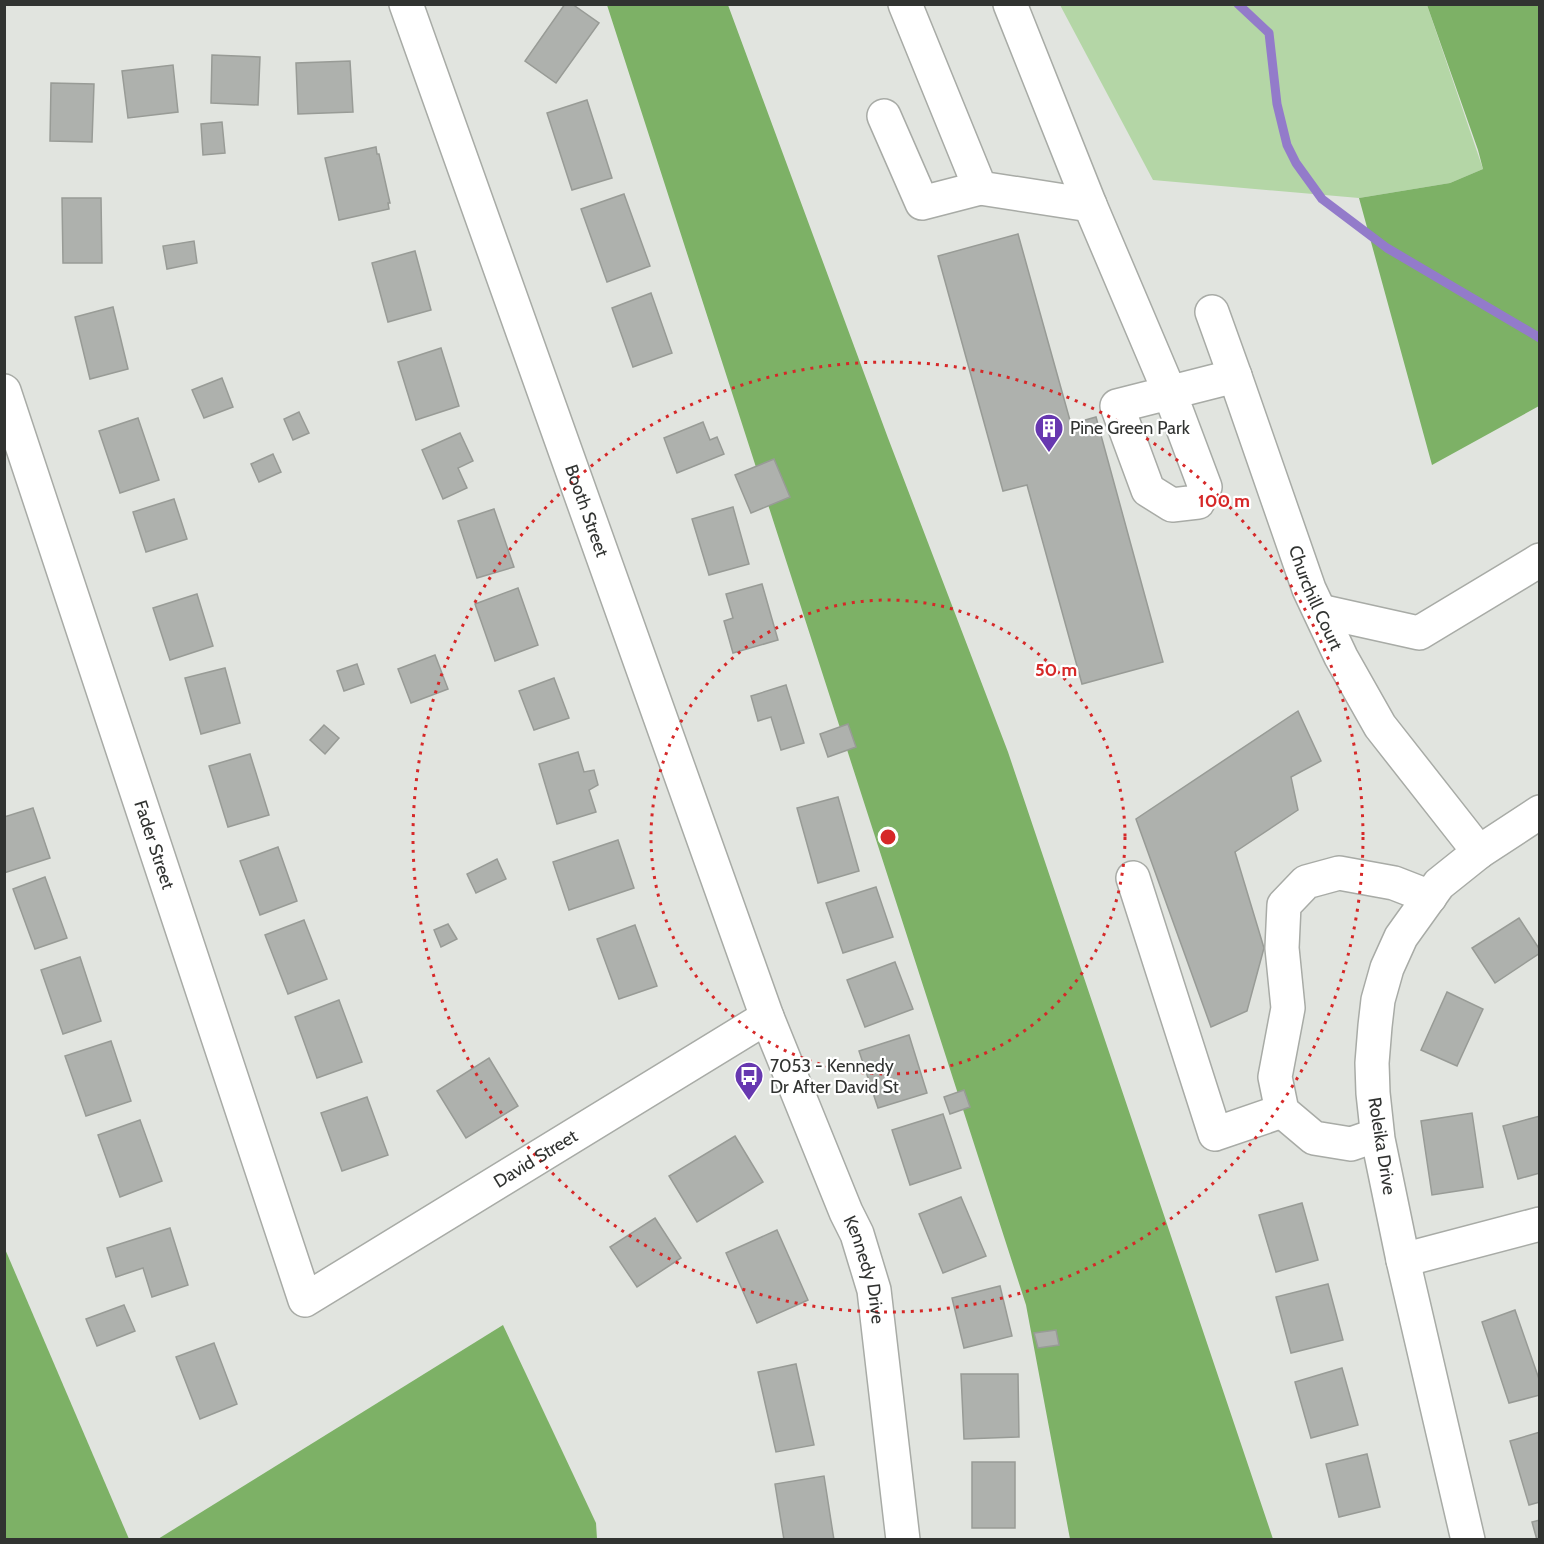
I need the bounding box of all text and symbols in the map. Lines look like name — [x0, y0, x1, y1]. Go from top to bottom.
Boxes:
building icon: Pine Green Park — [1033, 412, 1065, 454]
place label: Pine Green Park — [1070, 417, 1191, 439]
street label: Booth Street — [560, 462, 613, 560]
text: 100 m — [1198, 490, 1250, 512]
street label: Churchill Court — [1284, 542, 1347, 654]
text: 50 m — [1035, 659, 1077, 681]
street label: Fader Street — [129, 797, 179, 892]
centre of rings — [878, 827, 898, 847]
place label: 7053 - Kennedy Dr After David St — [770, 1055, 899, 1098]
bus stop icon: 7053 - Kennedy Dr After David St — [733, 1060, 765, 1102]
street label: Roleika Drive — [1363, 1096, 1401, 1196]
street label: David Street — [490, 1125, 582, 1193]
street label: Kennedy Drive — [839, 1212, 889, 1325]

